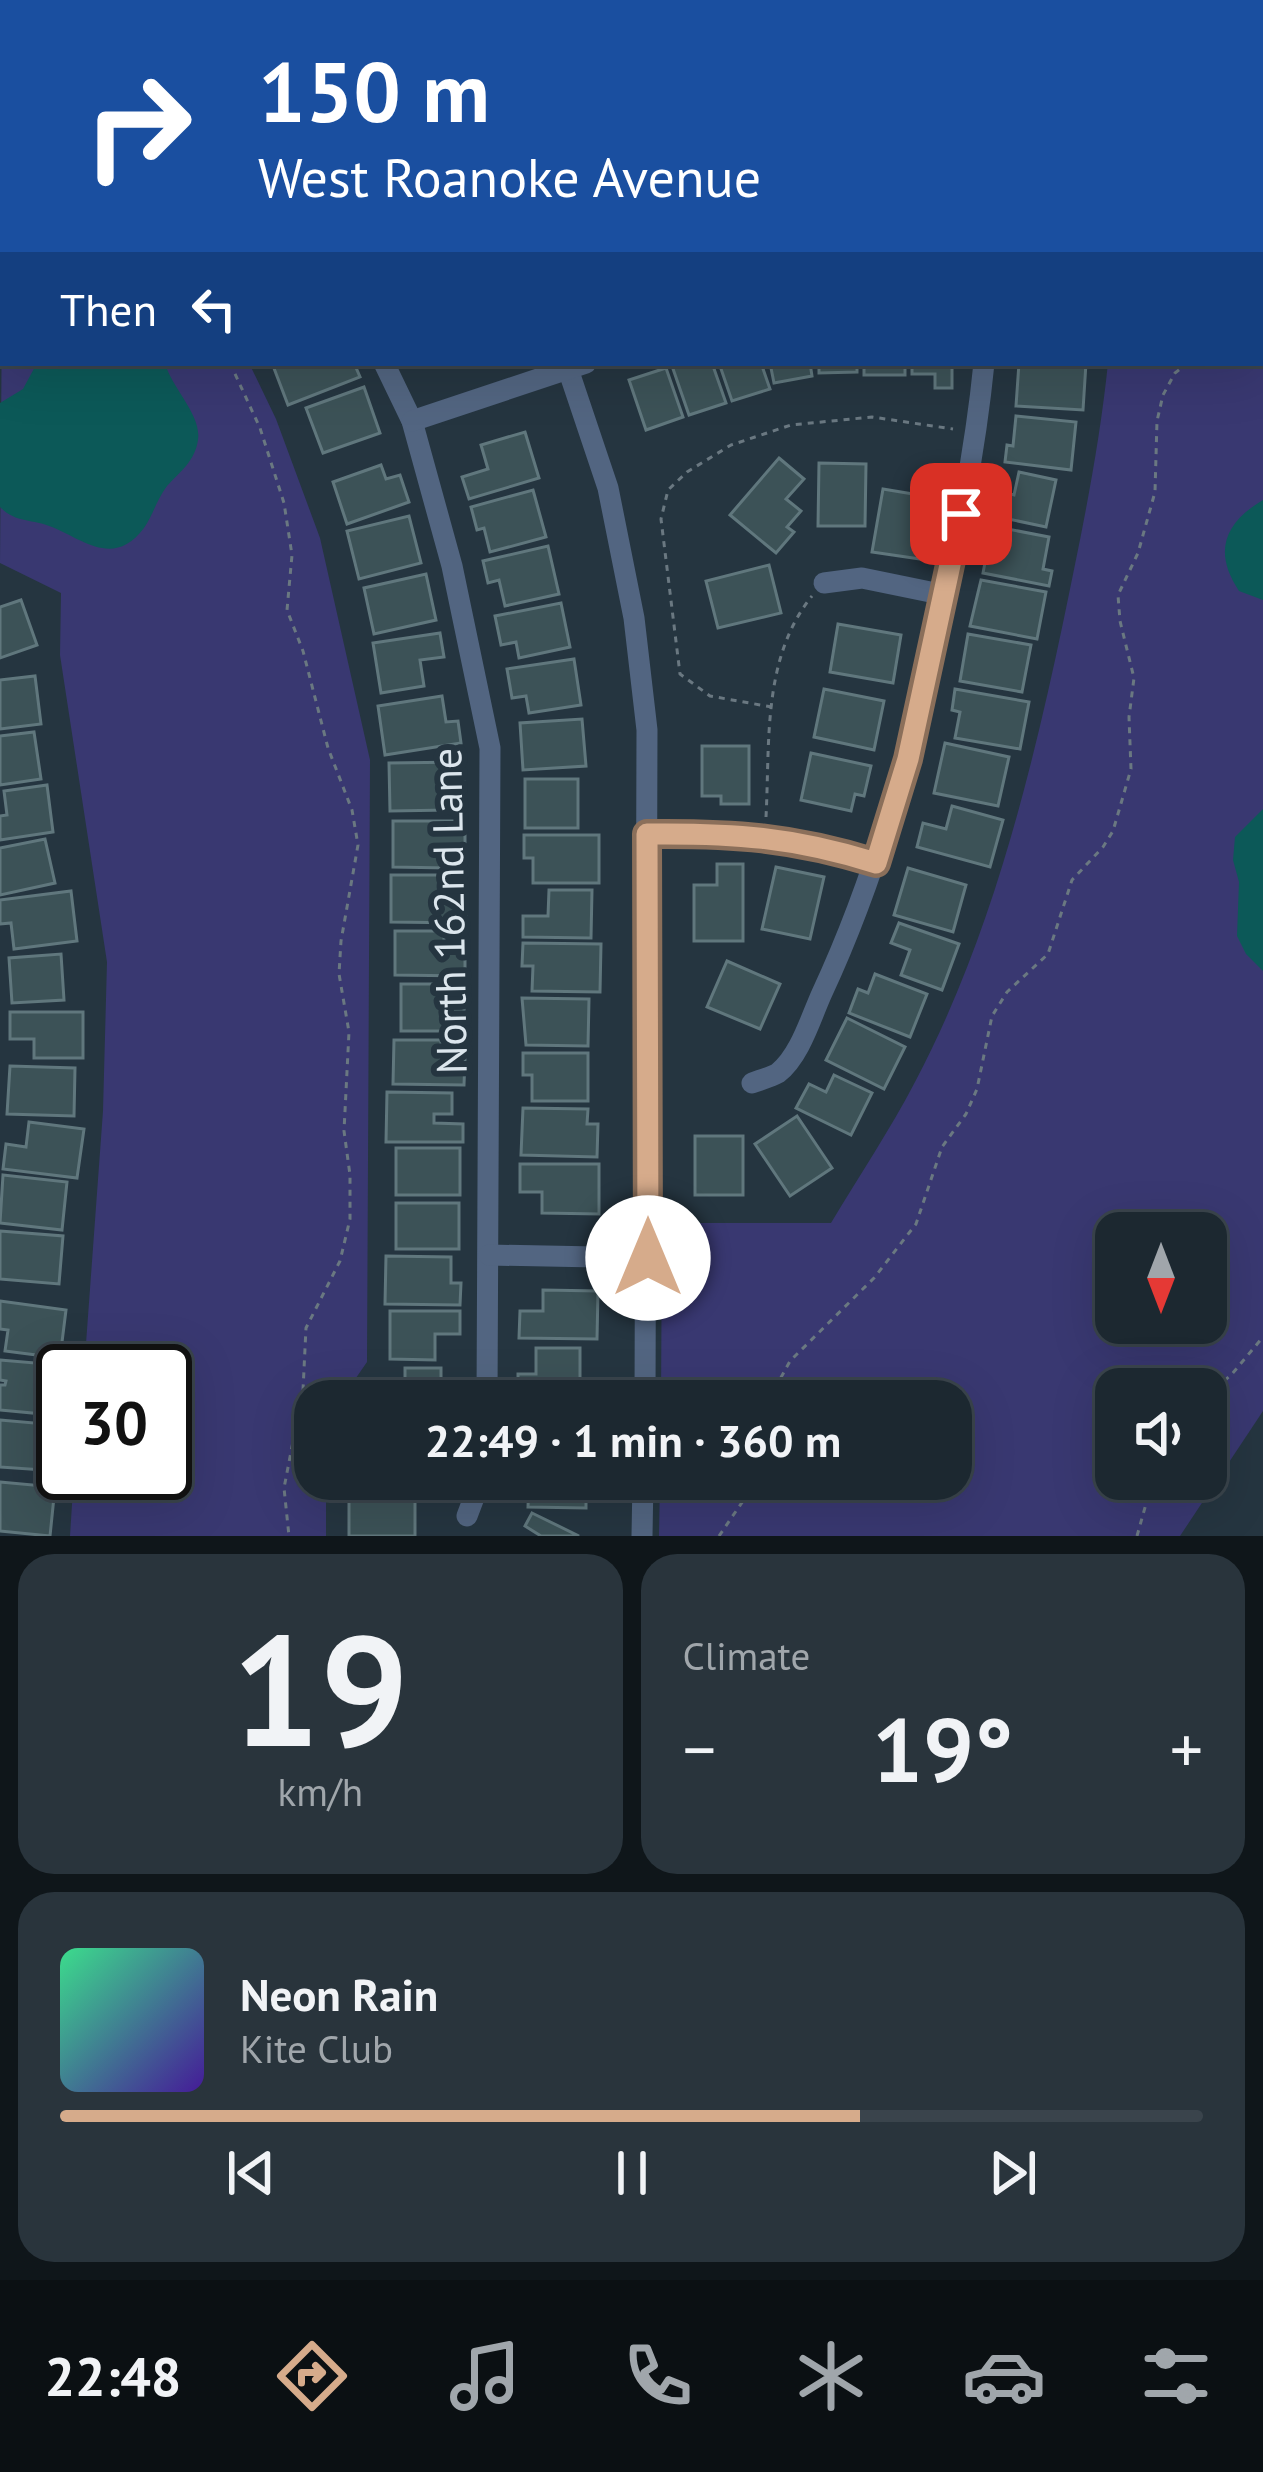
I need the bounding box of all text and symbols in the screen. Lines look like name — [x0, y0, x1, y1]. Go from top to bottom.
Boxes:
text: 150 m — [258, 36, 490, 145]
icon: right — [60, 48, 216, 204]
text: West Roanoke Avenue — [258, 142, 761, 212]
icon: left — [181, 276, 247, 342]
text: Then — [60, 280, 157, 338]
pin — [910, 463, 1012, 565]
icon: arrive — [928, 481, 994, 547]
street label: North 162nd Lane — [418, 747, 479, 1075]
position arrow — [585, 1195, 711, 1321]
north arrow — [1095, 1212, 1227, 1344]
map controls — [1095, 1212, 1227, 1500]
speed limit sign: 30 — [36, 1344, 192, 1500]
button: sound — [1095, 1368, 1227, 1500]
text: 22:49 · 1 min · 360 m — [425, 1411, 841, 1469]
text: 19 — [232, 1587, 409, 1789]
text: Climate — [683, 1630, 810, 1681]
text: 19° — [872, 1690, 1013, 1807]
text: − — [683, 1706, 716, 1791]
text: + — [1170, 1706, 1203, 1791]
text: km/h — [278, 1766, 363, 1817]
text: Neon Rain — [240, 1965, 438, 2023]
text: Kite Club — [240, 2023, 393, 2074]
icon: previous — [218, 2140, 284, 2206]
icon: pause — [599, 2140, 665, 2206]
icon: next — [980, 2140, 1046, 2206]
icon: directions — [270, 2334, 354, 2418]
icon: music — [443, 2334, 527, 2418]
icon: phone — [616, 2334, 700, 2418]
icon: climate — [789, 2334, 873, 2418]
icon: car — [962, 2334, 1046, 2418]
icon: filters — [1134, 2334, 1218, 2418]
text: 22:48 — [44, 2341, 181, 2411]

